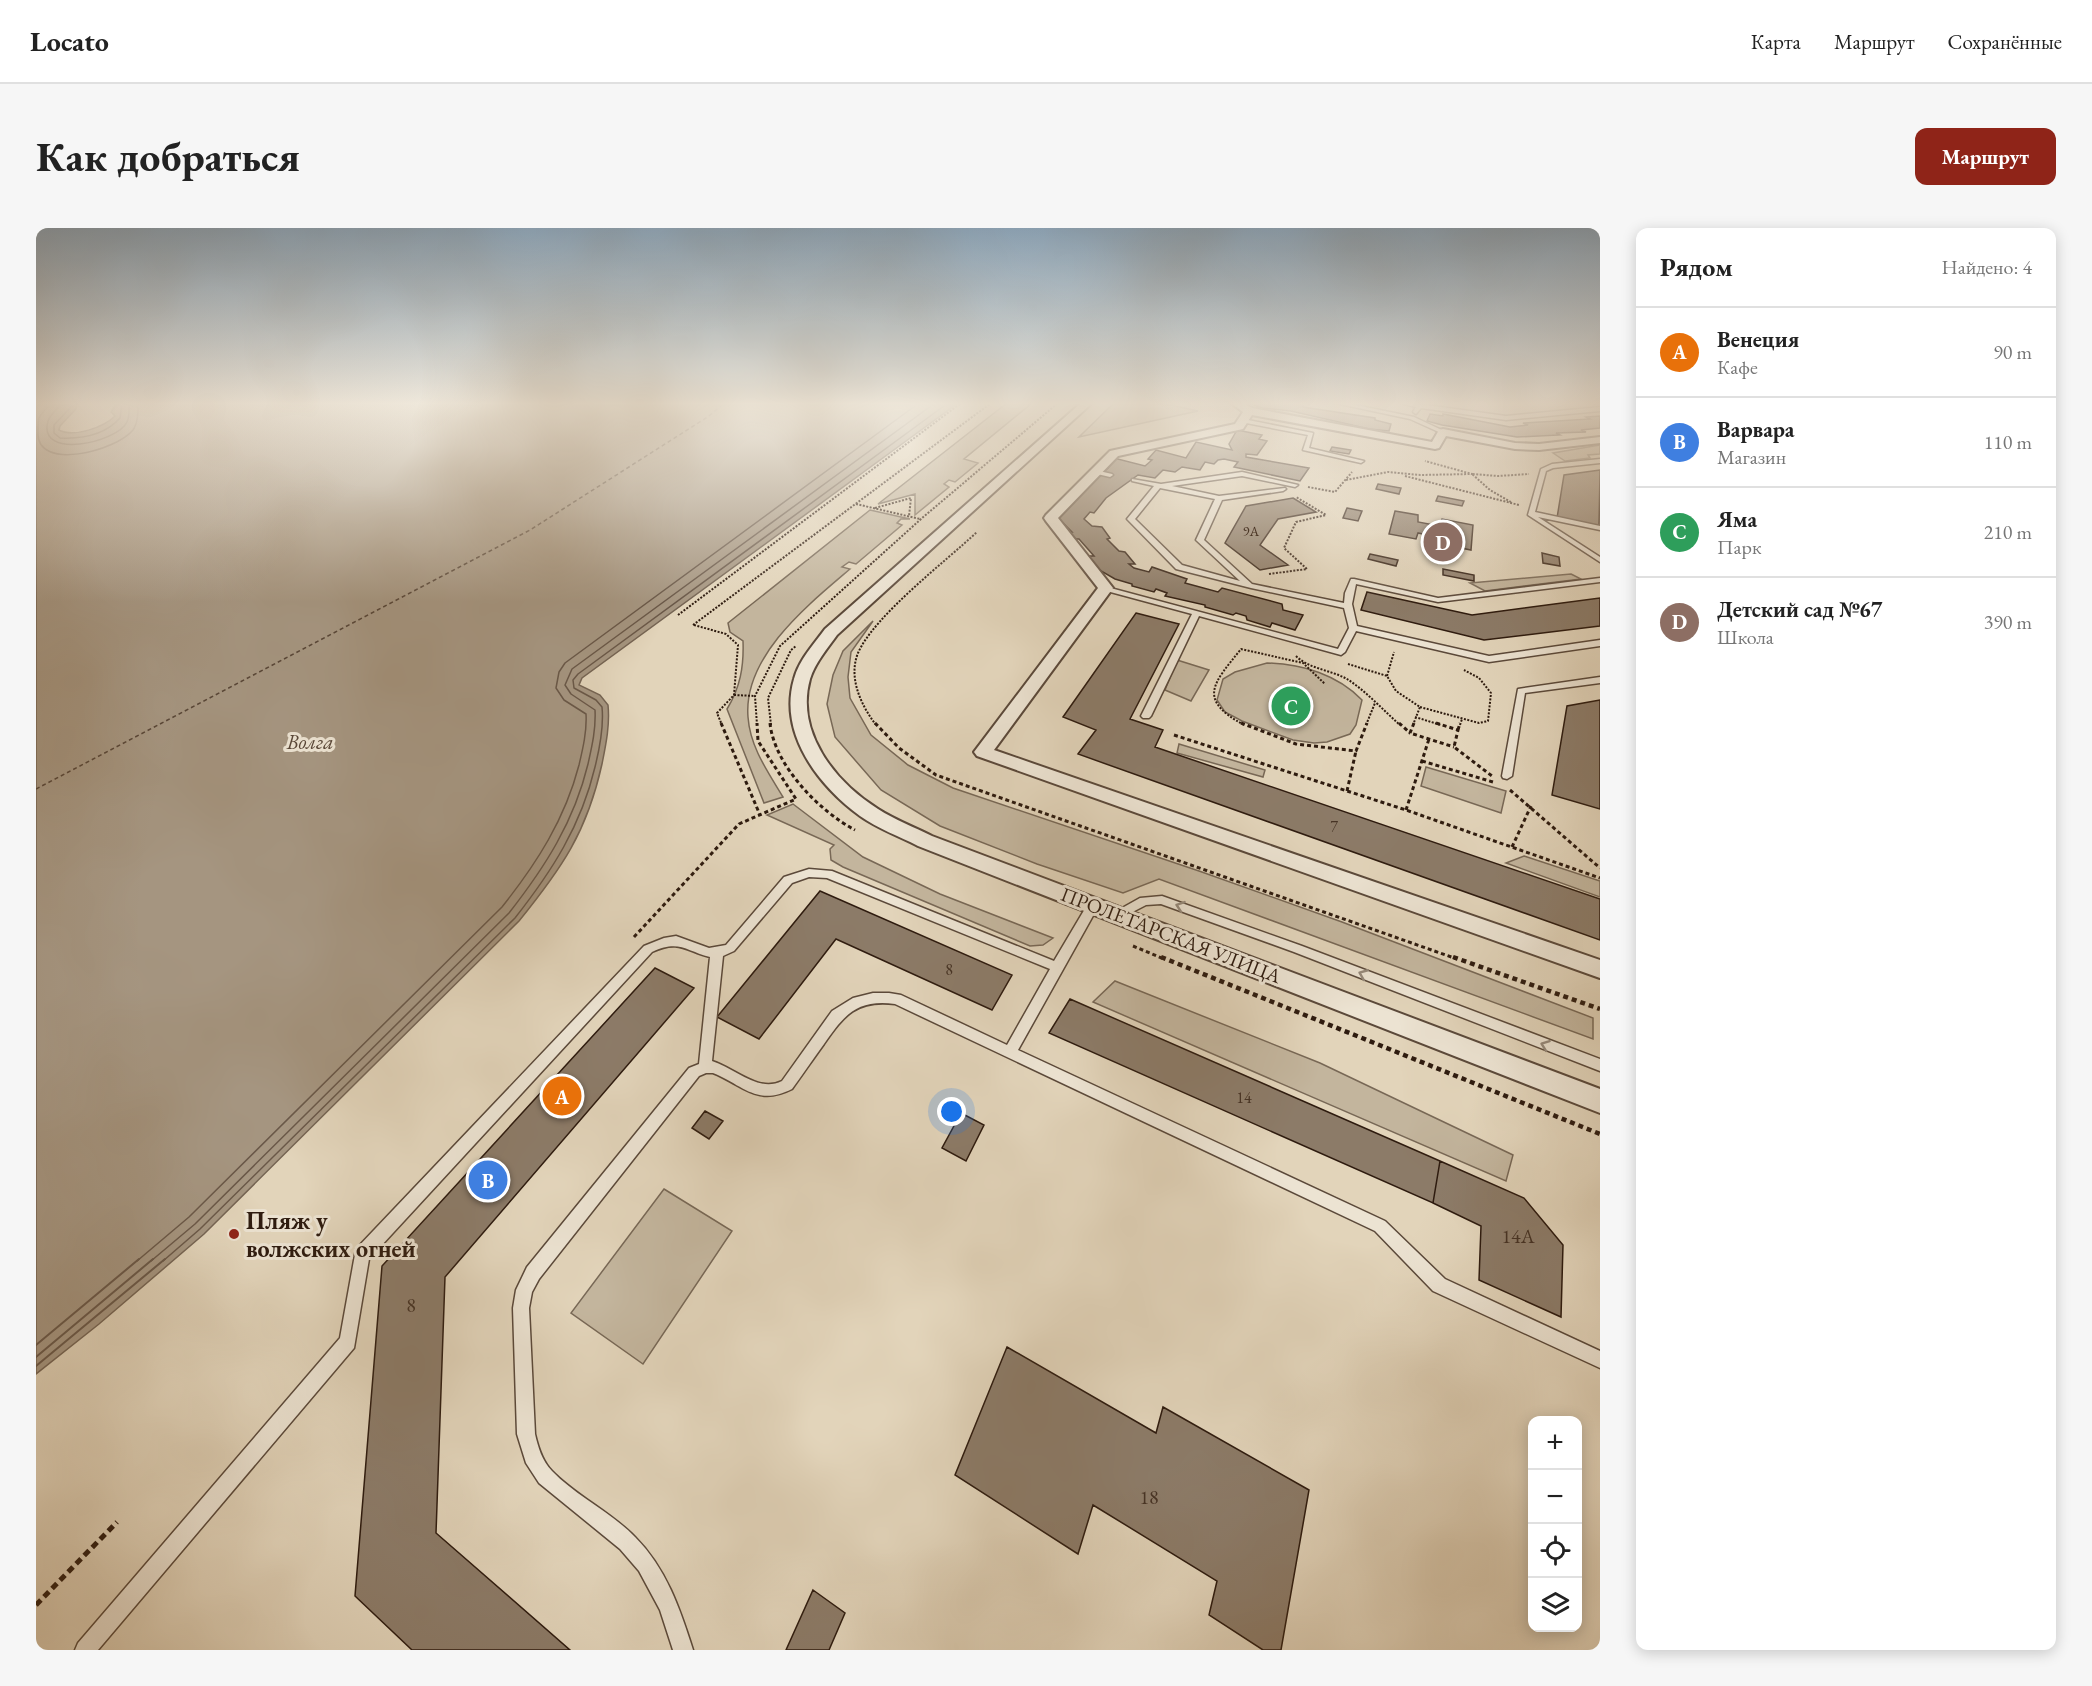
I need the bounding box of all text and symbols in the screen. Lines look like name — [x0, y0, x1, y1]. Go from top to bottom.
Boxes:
text: Locato — [30, 23, 109, 59]
text: Карта — [1751, 28, 1801, 55]
text: Маршрут — [1834, 28, 1915, 55]
text: Сохранённые — [1948, 28, 2062, 55]
button: Маршрут — [1915, 128, 2056, 185]
text: Как добраться — [36, 129, 300, 184]
text: Рядом — [1660, 250, 1733, 284]
text: Найдено: 4 — [1941, 254, 2032, 280]
text: Венеция — [1717, 325, 1799, 354]
text: A — [1672, 339, 1687, 365]
text: 90 m — [1993, 339, 2032, 365]
text: Кафе — [1717, 354, 1758, 380]
text: Варвара — [1717, 415, 1794, 444]
text: B — [1673, 429, 1686, 455]
text: 110 m — [1984, 429, 2032, 455]
text: Магазин — [1717, 444, 1786, 470]
text: Яма — [1717, 505, 1757, 534]
text: C — [1672, 519, 1687, 545]
text: 210 m — [1984, 519, 2032, 545]
pin: D — [1424, 520, 1462, 564]
house number: 9А — [1243, 522, 1260, 540]
text: Парк — [1717, 534, 1761, 560]
text: Детский сад №67 — [1717, 595, 1882, 624]
text: D — [1672, 609, 1687, 635]
text: 390 m — [1984, 609, 2032, 635]
text: Школа — [1717, 624, 1774, 650]
pin: C — [1272, 684, 1310, 728]
water label: Волга — [286, 728, 333, 755]
house number: 7 — [1330, 816, 1338, 837]
street label: ПРОЛЕТАРСКАЯ УЛИЦА — [1057, 881, 1285, 989]
one-way arrow — [1176, 901, 1186, 914]
house number: 8 — [945, 959, 953, 980]
one-way arrow — [1358, 969, 1369, 981]
one-way arrow — [1540, 1039, 1551, 1052]
pin: A — [542, 1074, 582, 1118]
house number: 14 — [1236, 1087, 1252, 1108]
your location — [937, 1097, 966, 1126]
pin: B — [468, 1158, 508, 1202]
place label: Пляж у волжских огней — [246, 1205, 416, 1264]
house number: 14А — [1501, 1223, 1535, 1249]
marker: Пляж у волжских огней — [227, 1227, 241, 1241]
house number: 8 — [406, 1292, 416, 1318]
map controls — [1528, 1416, 1582, 1632]
button: + — [1528, 1416, 1582, 1470]
button: − — [1528, 1470, 1582, 1524]
house number: 18 — [1139, 1484, 1159, 1510]
button: locate — [1528, 1524, 1582, 1578]
button: layers — [1528, 1578, 1582, 1632]

